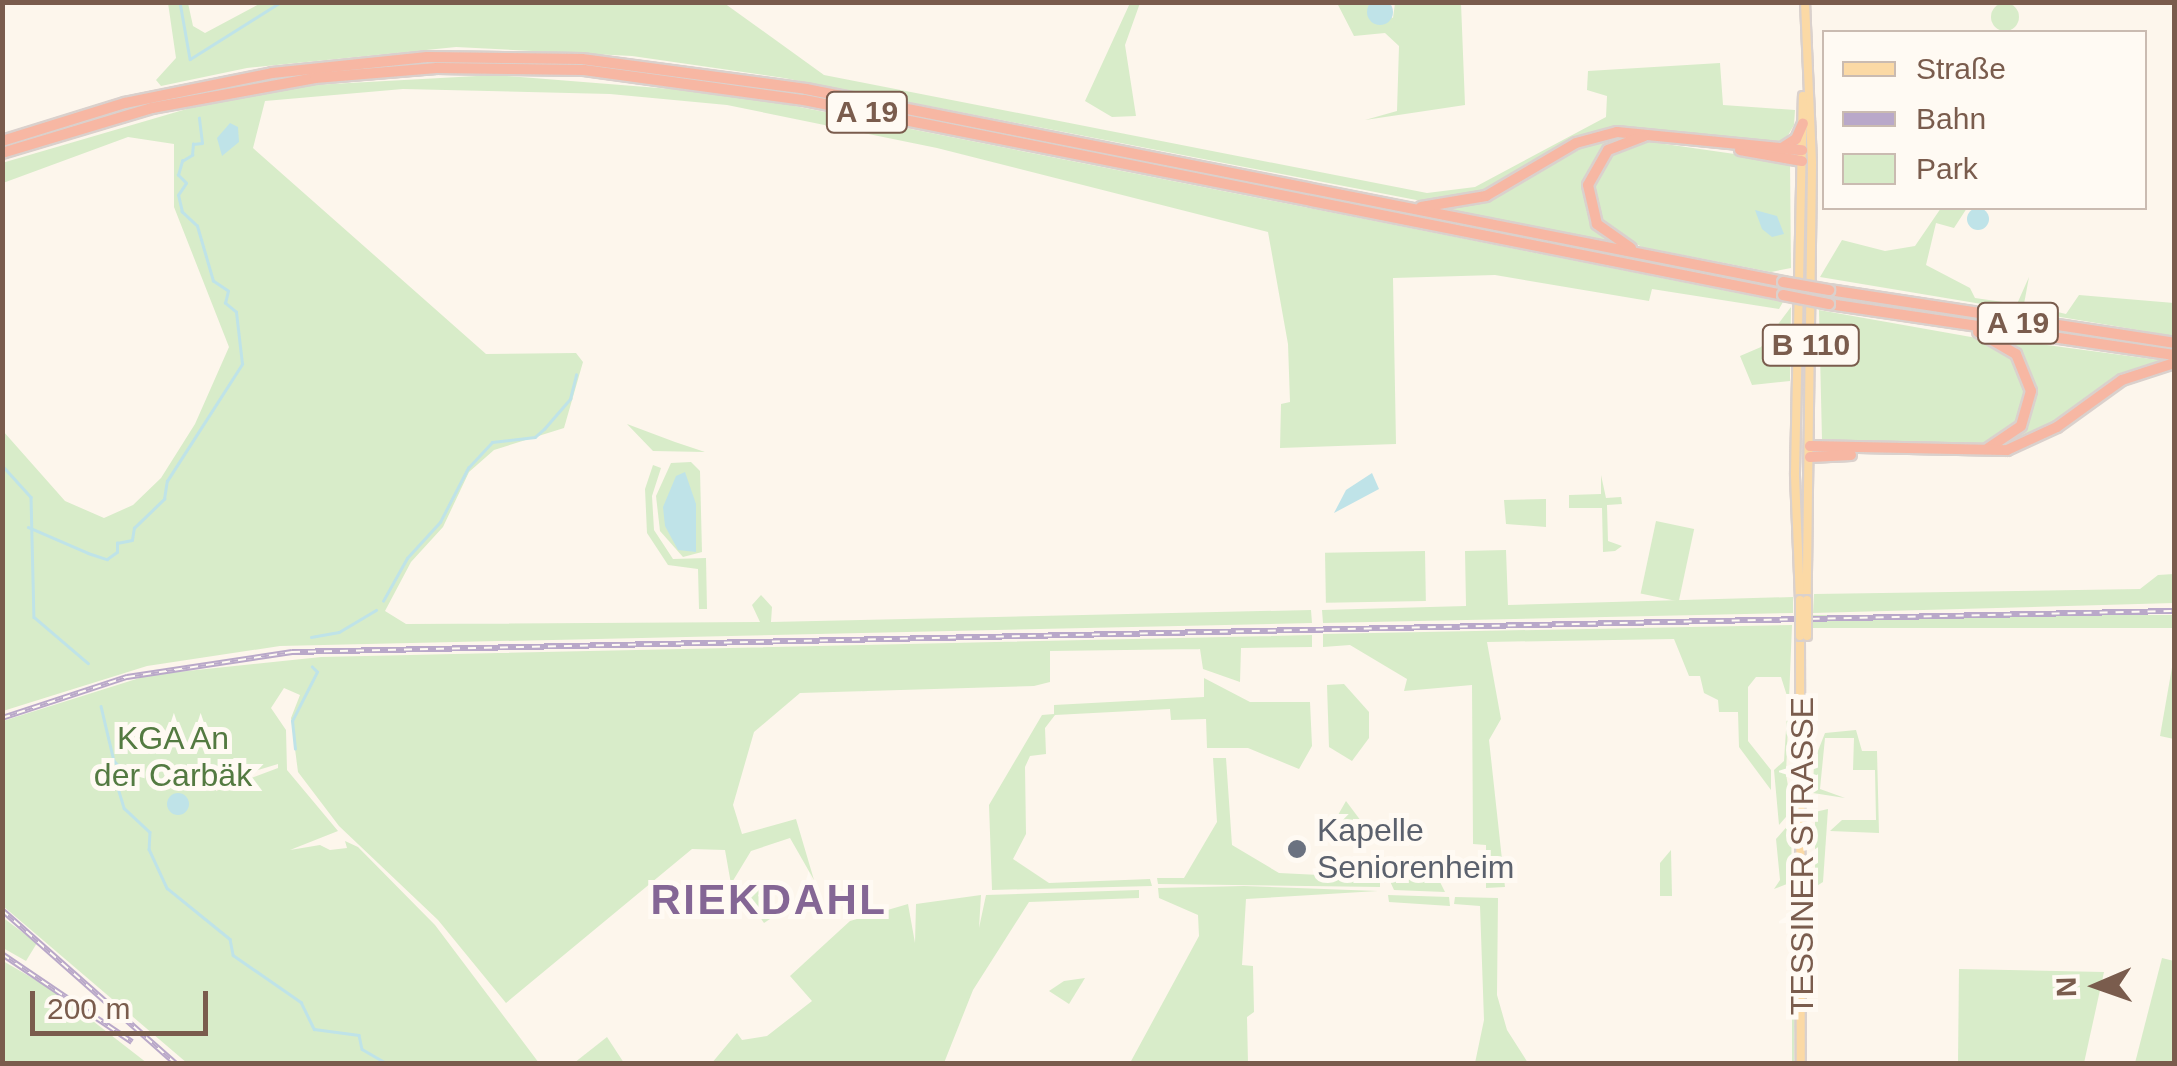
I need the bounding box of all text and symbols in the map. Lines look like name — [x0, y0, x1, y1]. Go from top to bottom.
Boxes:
legend — [1822, 30, 2147, 210]
text: Straße — [1916, 52, 2006, 85]
road number: A 19 — [824, 87, 910, 137]
text: Bahn — [1916, 102, 1986, 135]
text: Park — [1916, 152, 1978, 185]
road number: A 19 — [1976, 298, 2060, 348]
road number: B 110 — [1761, 320, 1861, 370]
street label: TESSINER STRASSE — [1783, 697, 1821, 1015]
park label: KGA An der Carbäk — [94, 720, 252, 795]
place label: Kapelle Seniorenheim — [1317, 812, 1514, 887]
marker: Kapelle Seniorenheim — [1286, 838, 1308, 860]
district label: RIEKDAHL — [651, 875, 887, 925]
north arrow — [2047, 936, 2147, 1036]
scale bar — [35, 971, 212, 1033]
text: N — [2051, 976, 2082, 998]
text: 200 m — [47, 992, 130, 1025]

